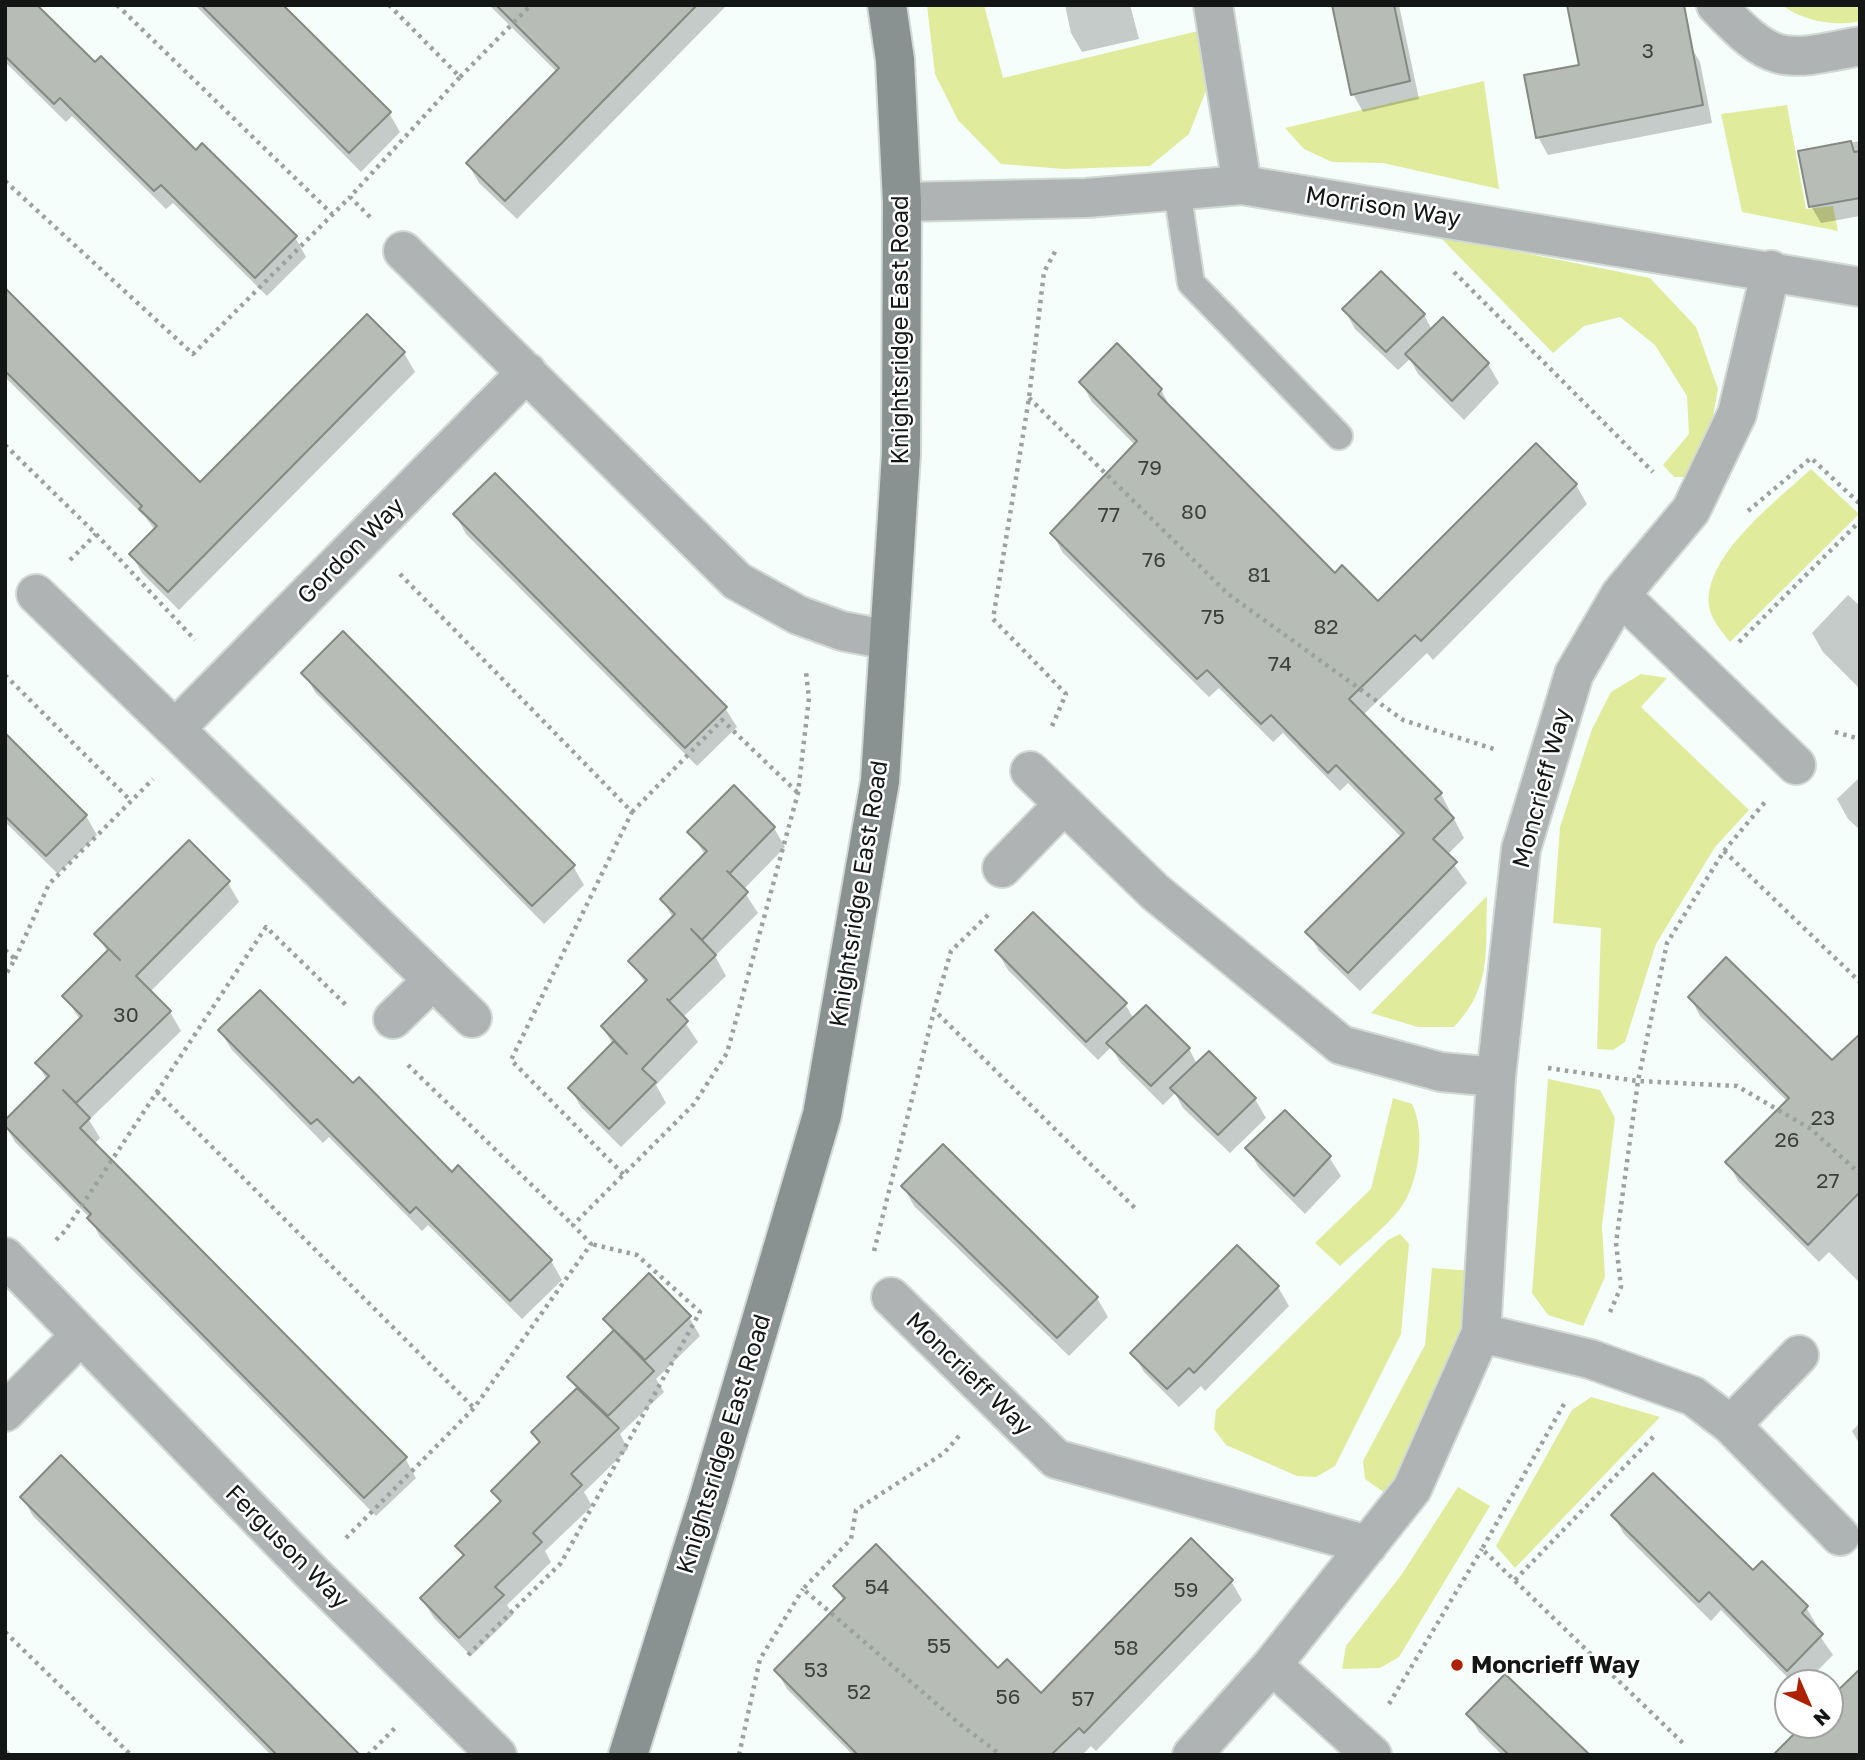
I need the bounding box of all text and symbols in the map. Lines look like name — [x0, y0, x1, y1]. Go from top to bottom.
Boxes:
house number: 3 — [1642, 38, 1654, 64]
street label: Morrison Way — [1303, 181, 1463, 233]
street label: Knightsridge East Road — [886, 195, 914, 465]
house number: 79 — [1138, 455, 1162, 481]
street label: Gordon Way — [292, 492, 410, 610]
house number: 80 — [1181, 499, 1207, 525]
house number: 77 — [1098, 502, 1120, 528]
house number: 76 — [1142, 547, 1166, 573]
house number: 81 — [1248, 562, 1270, 588]
house number: 75 — [1201, 604, 1225, 630]
house number: 82 — [1314, 614, 1338, 640]
house number: 74 — [1268, 651, 1292, 677]
street label: Moncrieff Way — [1507, 705, 1577, 871]
street label: Knightsridge East Road — [824, 759, 894, 1029]
house number: 30 — [113, 1002, 139, 1028]
house number: 23 — [1811, 1105, 1835, 1131]
house number: 26 — [1775, 1127, 1799, 1153]
house number: 27 — [1816, 1168, 1840, 1194]
street label: Moncrieff Way — [900, 1306, 1038, 1442]
street label: Knightsridge East Road — [671, 1311, 777, 1577]
street label: Ferguson Way — [219, 1479, 355, 1615]
house number: 54 — [865, 1574, 889, 1600]
house number: 59 — [1174, 1577, 1198, 1603]
house number: 55 — [927, 1633, 951, 1659]
house number: 58 — [1114, 1635, 1138, 1661]
place label: Moncrieff Way — [1471, 1651, 1640, 1679]
house number: 53 — [804, 1657, 828, 1683]
marker: Moncrieff Way — [1449, 1657, 1465, 1673]
north arrow — [1774, 1669, 1844, 1739]
house number: 52 — [847, 1679, 871, 1705]
house number: 56 — [996, 1684, 1020, 1710]
house number: 57 — [1071, 1686, 1095, 1712]
text: N — [1809, 1705, 1836, 1731]

